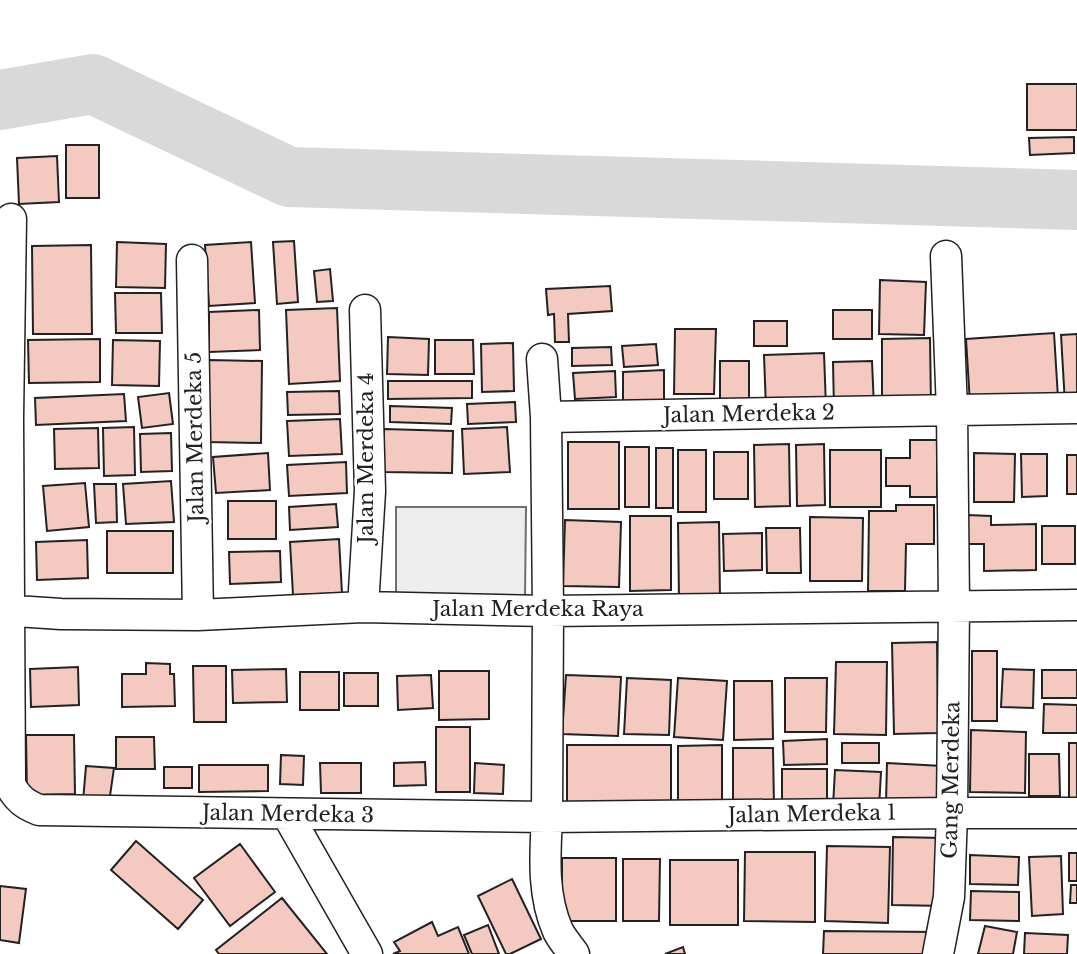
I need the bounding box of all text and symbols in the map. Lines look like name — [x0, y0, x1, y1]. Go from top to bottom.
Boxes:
street label: Jalan Merdeka 5 — [181, 351, 210, 526]
street label: Jalan Merdeka 4 — [353, 372, 379, 547]
street label: Jalan Merdeka 2 — [660, 400, 835, 429]
street label: Jalan Merdeka Raya — [429, 596, 644, 622]
street label: Gang Merdeka — [937, 701, 965, 859]
street label: Jalan Merdeka 3 — [199, 799, 374, 828]
street label: Jalan Merdeka 1 — [725, 800, 896, 829]

